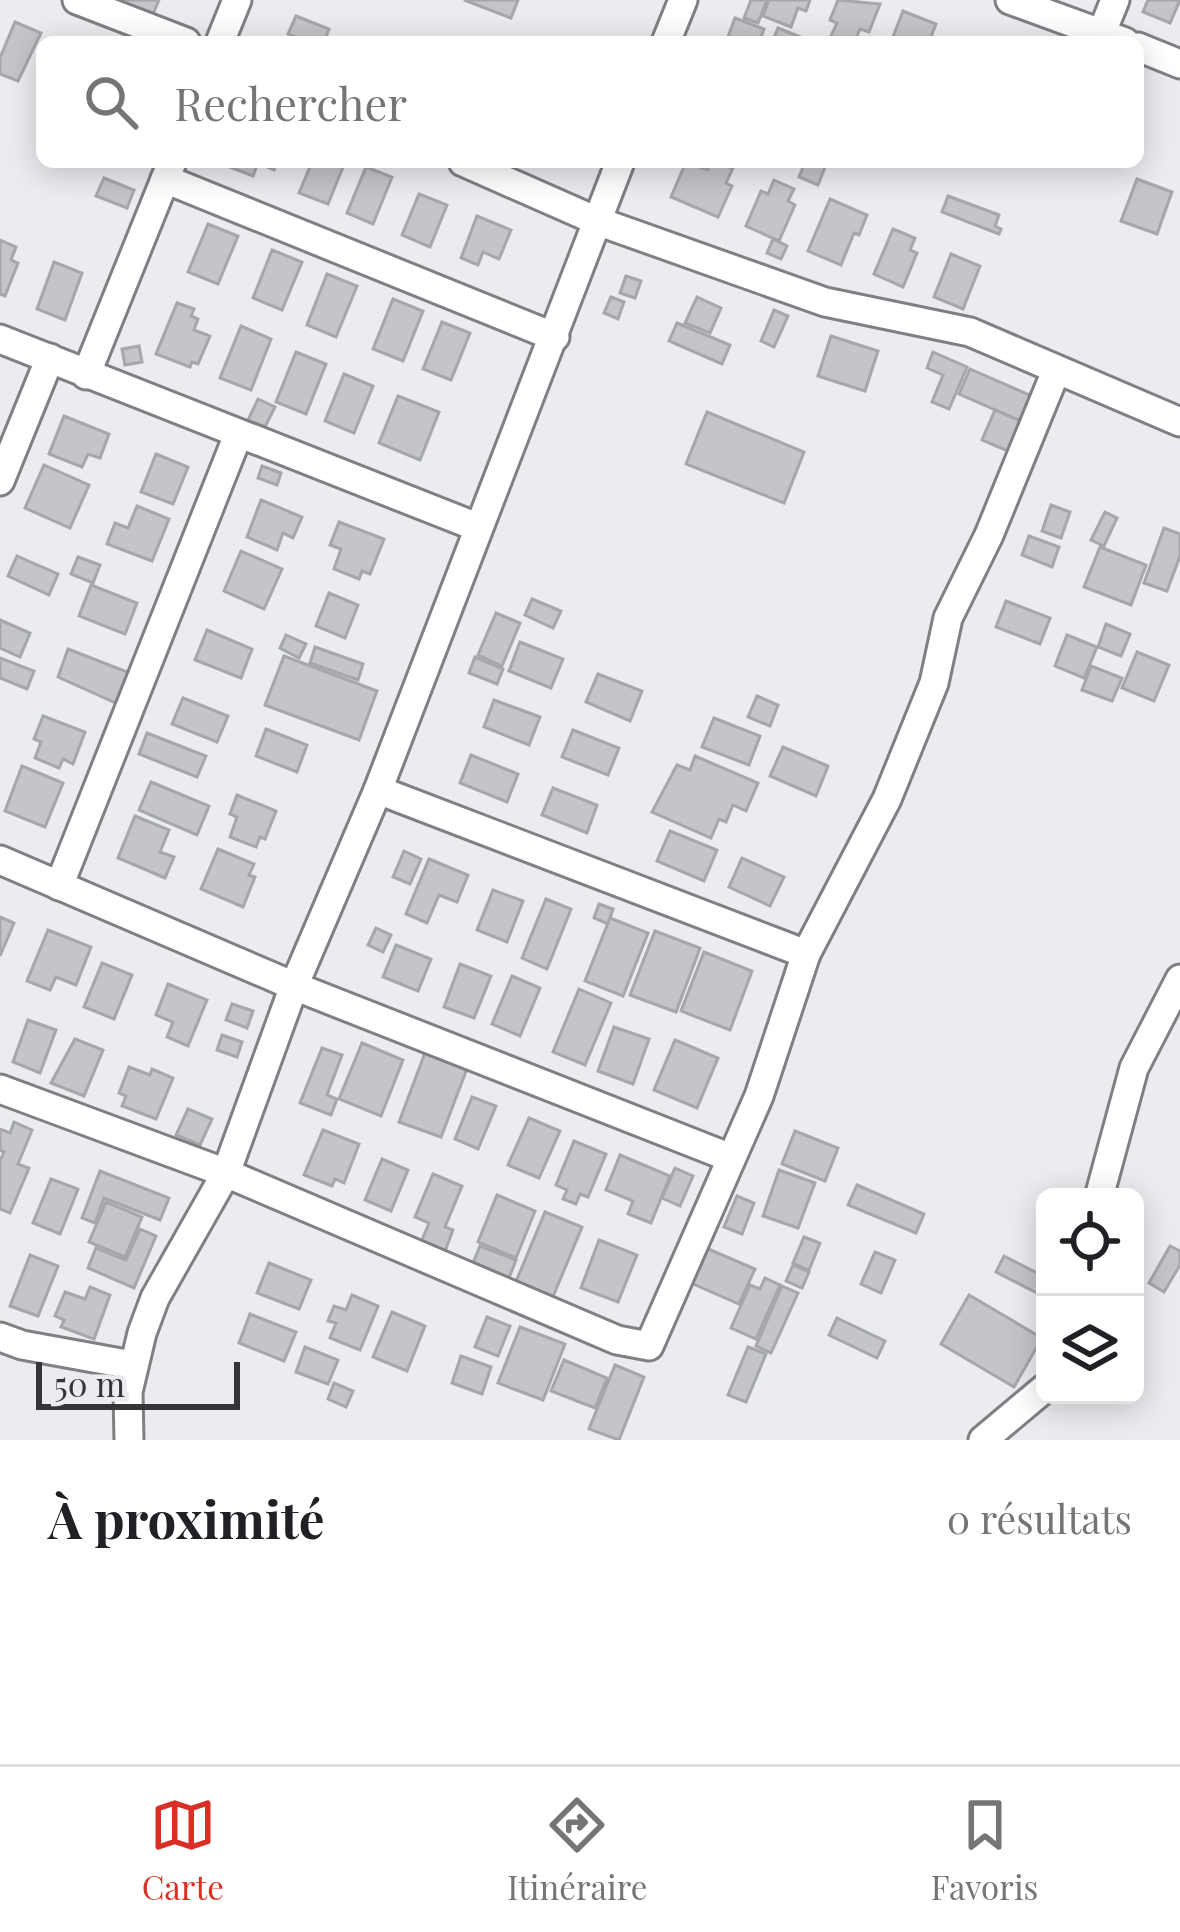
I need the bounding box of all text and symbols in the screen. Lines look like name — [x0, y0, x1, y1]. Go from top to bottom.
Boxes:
search box — [36, 36, 1144, 168]
icon: search — [78, 69, 144, 135]
text: Rechercher — [174, 72, 407, 132]
map controls — [1036, 1188, 1144, 1404]
button: locate — [1036, 1188, 1144, 1296]
button: layers — [1036, 1296, 1144, 1404]
scale bar — [36, 1356, 240, 1409]
text: 50 m — [54, 1361, 125, 1405]
text: À proximité — [48, 1484, 325, 1552]
text: 0 résultats — [947, 1492, 1132, 1544]
tab: Carte — [142, 1792, 224, 1908]
tab: Itinéraire — [507, 1792, 647, 1908]
tab: Favoris — [931, 1792, 1038, 1908]

